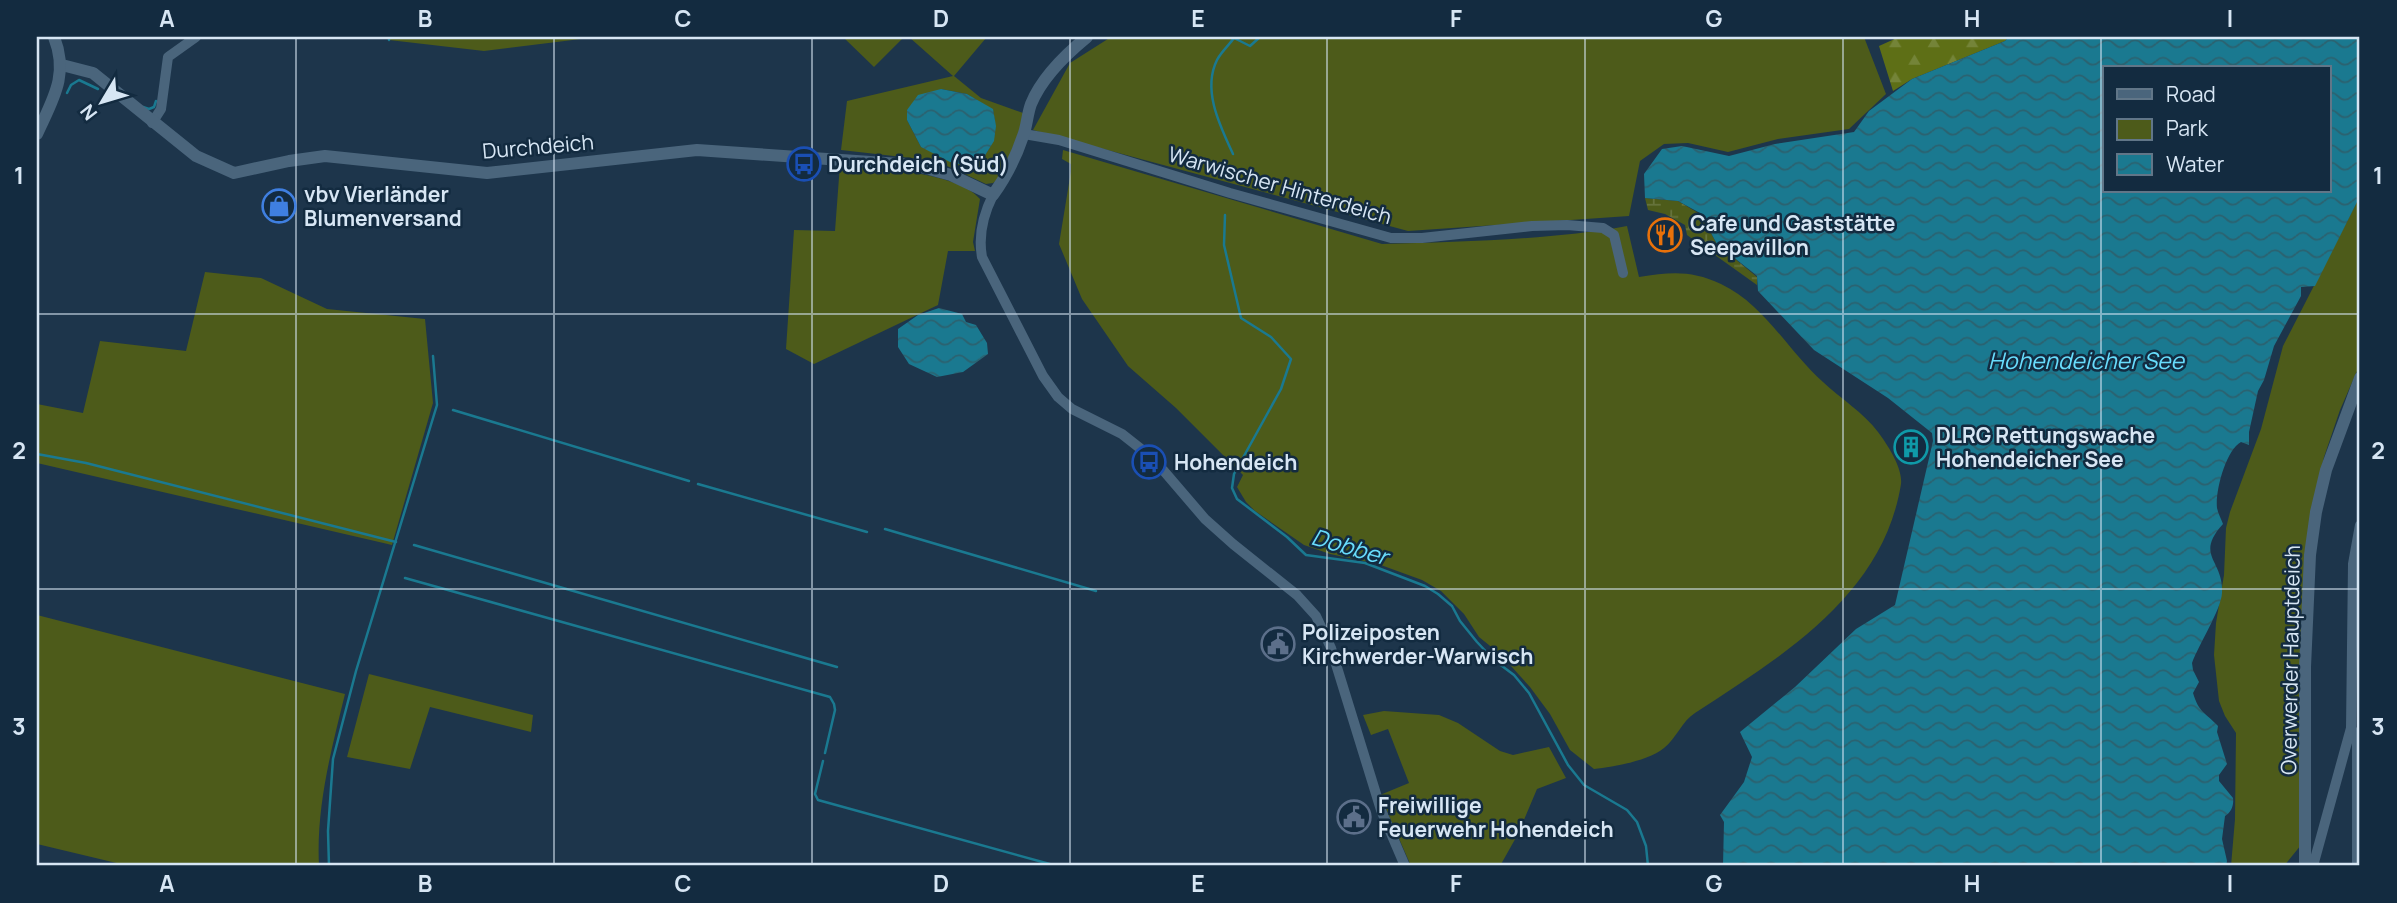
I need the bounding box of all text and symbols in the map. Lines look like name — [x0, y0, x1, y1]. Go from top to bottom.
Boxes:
text: A — [159, 2, 175, 34]
text: B — [418, 2, 432, 34]
text: C — [675, 2, 692, 34]
text: D — [933, 2, 949, 34]
text: E — [1191, 2, 1205, 34]
text: F — [1450, 2, 1462, 34]
text: G — [1706, 2, 1723, 34]
text: H — [1964, 2, 1980, 34]
text: I — [2227, 2, 2233, 34]
north arrow — [66, 66, 136, 136]
legend — [2103, 66, 2330, 192]
text: Road — [2166, 80, 2216, 108]
text: N — [74, 99, 103, 126]
text: Park — [2166, 114, 2208, 142]
street label: Durchdeich — [481, 127, 595, 165]
street label: Warwischer Hinterdeich — [1165, 140, 1395, 230]
bus stop icon: Durchdeich (Süd) — [785, 145, 823, 183]
place label: Durchdeich (Süd) — [828, 150, 1009, 178]
text: Water — [2166, 150, 2225, 178]
text: 1 — [14, 159, 24, 191]
text: 1 — [2373, 159, 2383, 191]
place label: vbv Vierländer Blumenversand — [304, 180, 462, 232]
shop icon: vbv Vierländer Blumenversand — [260, 187, 298, 225]
place label: Cafe und Gaststätte Seepavillon — [1690, 209, 1895, 261]
restaurant icon: Cafe und Gaststätte Seepavillon — [1646, 216, 1684, 254]
water label: Hohendeicher See — [1988, 344, 2186, 376]
place label: DLRG Rettungswache Hohendeicher See — [1936, 421, 2155, 473]
building icon: DLRG Rettungswache Hohendeicher See — [1892, 428, 1930, 466]
text: 2 — [12, 434, 26, 466]
text: 2 — [2371, 434, 2385, 466]
bus stop icon: Hohendeich — [1130, 443, 1168, 481]
place label: Hohendeich — [1174, 448, 1297, 476]
water label: Dobber — [1308, 520, 1395, 573]
street label: Overwerder Hauptdeich — [2274, 545, 2306, 775]
place label: Polizeiposten Kirchwerder-Warwisch — [1302, 618, 1533, 670]
public building icon: Polizeiposten Kirchwerder-Warwisch — [1259, 625, 1297, 663]
text: 3 — [12, 710, 26, 742]
text: 3 — [2371, 710, 2385, 742]
place label: Freiwillige Feuerwehr Hohendeich — [1378, 791, 1614, 843]
public building icon: Freiwillige Feuerwehr Hohendeich — [1335, 798, 1373, 836]
text: A — [159, 867, 175, 899]
text: B — [418, 867, 432, 899]
text: C — [675, 867, 692, 899]
text: D — [933, 867, 949, 899]
text: E — [1191, 867, 1205, 899]
text: F — [1450, 867, 1462, 899]
text: G — [1706, 867, 1723, 899]
text: H — [1964, 867, 1980, 899]
text: I — [2227, 867, 2233, 899]

